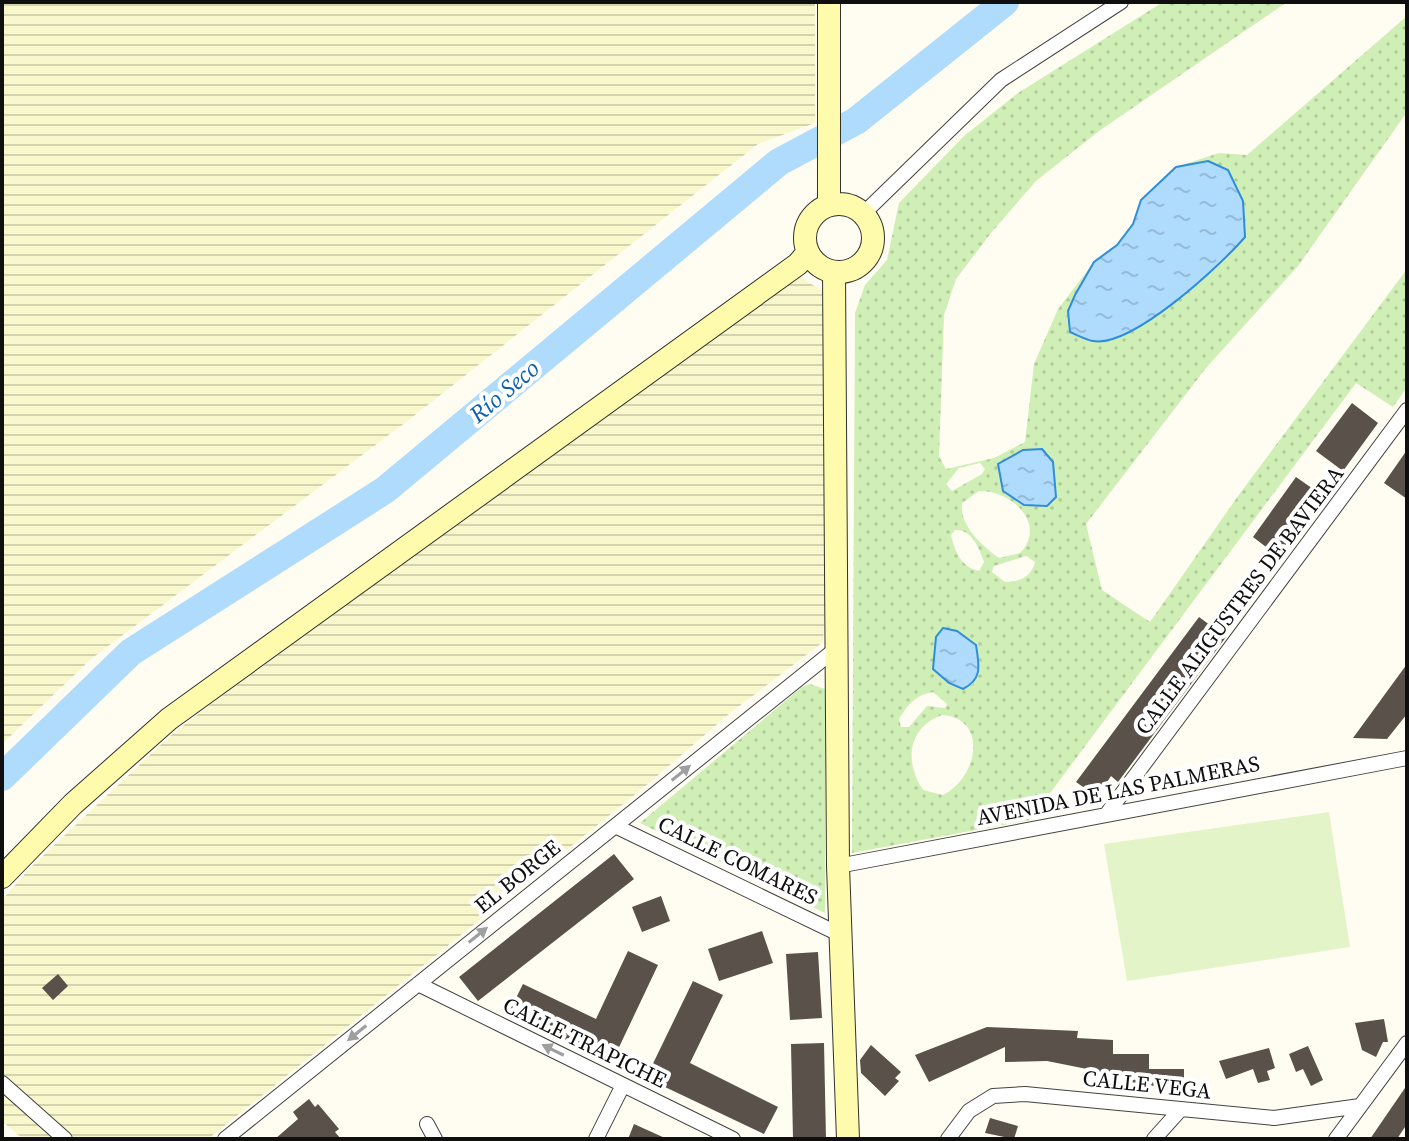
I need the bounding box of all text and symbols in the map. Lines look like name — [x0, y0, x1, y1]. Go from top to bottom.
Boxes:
water label: Río Seco — [461, 352, 546, 431]
street label: CALLE ALIGUSTRES DE BAVIERA — [1128, 459, 1350, 740]
street label: AVENIDA DE LAS PALMERAS — [974, 748, 1262, 832]
one-way arrow — [671, 765, 691, 781]
street label: CALLE COMARES — [653, 808, 823, 912]
street label: EL BORGE — [468, 832, 566, 920]
one-way arrow — [468, 927, 488, 944]
street label: CALLE TRAPICHE — [498, 989, 672, 1095]
one-way arrow — [347, 1024, 367, 1041]
one-way arrow — [541, 1044, 564, 1057]
street label: CALLE VEGA — [1081, 1062, 1213, 1106]

